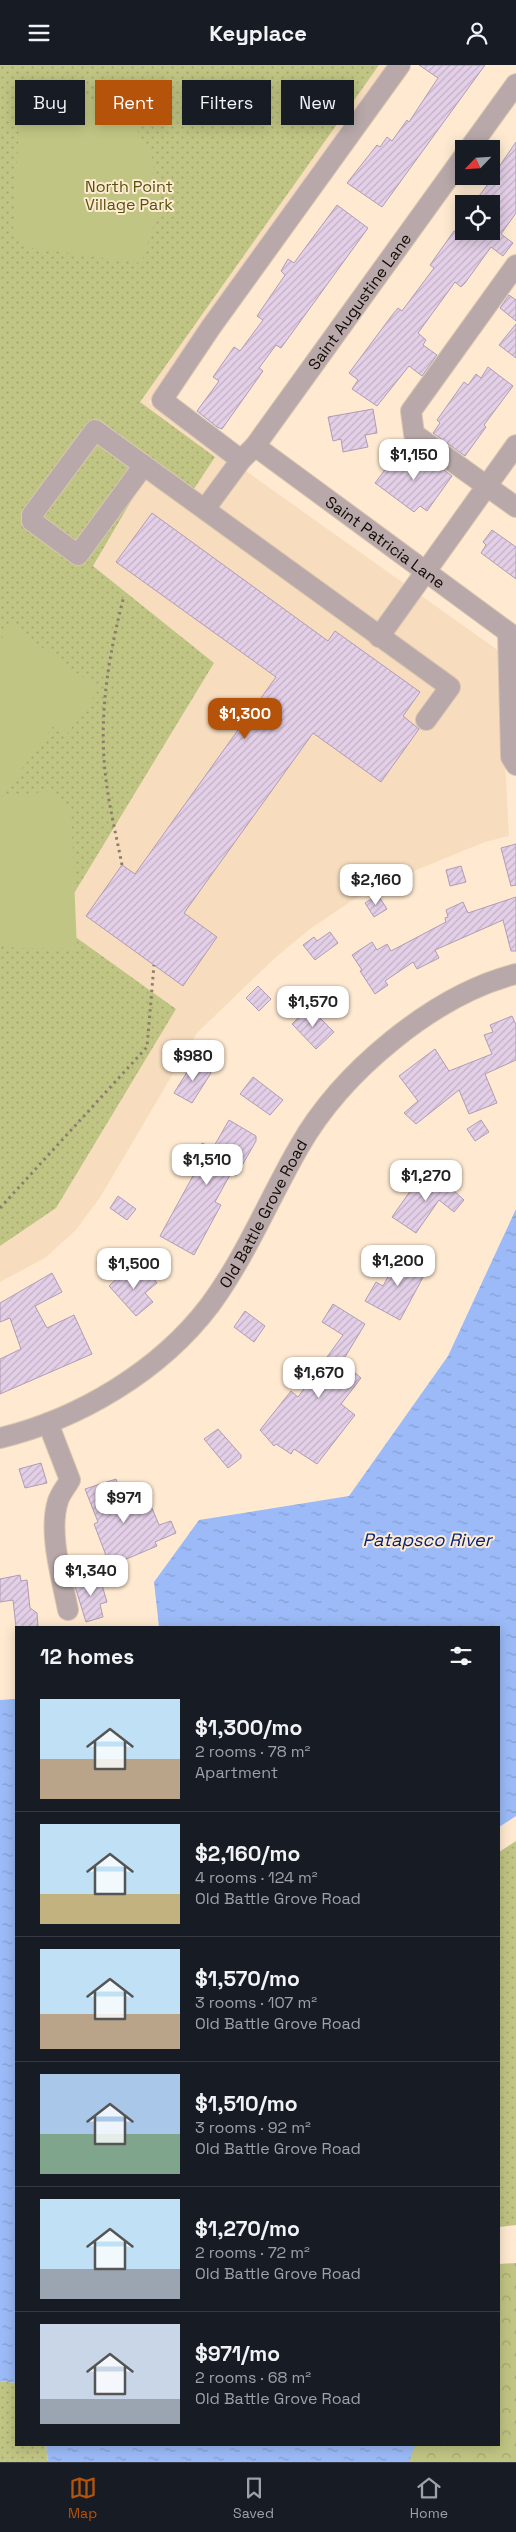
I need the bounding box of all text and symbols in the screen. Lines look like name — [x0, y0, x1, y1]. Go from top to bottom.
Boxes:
icon: menu — [25, 19, 53, 47]
text: Keyplace — [209, 19, 307, 47]
icon: person — [463, 19, 491, 47]
chip: Buy — [15, 80, 85, 125]
chip: Rent — [95, 80, 172, 125]
chip: Filters — [182, 80, 271, 125]
chip: New — [281, 80, 354, 125]
north arrow — [455, 140, 500, 185]
map controls — [455, 140, 500, 240]
park label: North Point Village Park — [85, 176, 173, 215]
button: locate — [455, 195, 500, 240]
street label: Saint Augustine Lane — [303, 229, 416, 374]
pin: $1,150 — [373, 439, 455, 481]
text: $1,150 — [390, 444, 438, 465]
street label: Saint Patricia Lane — [321, 491, 450, 593]
pin: $1,300 — [204, 697, 286, 740]
text: $1,300 — [219, 703, 271, 724]
pin: $2,160 — [335, 863, 417, 906]
text: $2,160 — [351, 869, 401, 890]
pin: $1,570 — [272, 985, 354, 1028]
text: $1,570 — [288, 991, 338, 1012]
pin: $980 — [163, 1039, 223, 1082]
text: $980 — [173, 1045, 213, 1066]
street label: Old Battle Grove Road — [214, 1135, 312, 1292]
pin: $1,510 — [166, 1143, 248, 1186]
text: $1,510 — [183, 1149, 231, 1170]
pin: $1,270 — [385, 1159, 467, 1202]
text: $1,270 — [401, 1165, 451, 1186]
pin: $1,200 — [357, 1245, 439, 1287]
pin: $1,500 — [93, 1247, 175, 1290]
text: $1,200 — [372, 1250, 424, 1271]
text: $1,500 — [108, 1253, 160, 1274]
pin: $1,670 — [278, 1357, 360, 1399]
text: $1,670 — [294, 1362, 344, 1383]
pin: $971 — [94, 1481, 154, 1524]
text: $971 — [106, 1487, 142, 1508]
water label: Patapsco River — [362, 1528, 494, 1551]
pin: $1,340 — [50, 1555, 132, 1597]
text: $1,340 — [65, 1560, 117, 1581]
icon: filters — [447, 1642, 475, 1670]
text: 12 homes — [40, 1643, 134, 1670]
text: $1,300/mo — [195, 1714, 302, 1741]
icon: home — [80, 1719, 140, 1779]
text: 2 rooms · 78 m² — [195, 1741, 310, 1762]
text: Apartment — [195, 1762, 278, 1783]
text: $2,160/mo — [195, 1840, 300, 1867]
icon: home — [80, 1844, 140, 1904]
text: 4 rooms · 124 m² — [195, 1867, 318, 1888]
text: Old Battle Grove Road — [195, 1888, 361, 1909]
text: $1,570/mo — [195, 1965, 300, 1992]
icon: home — [80, 1969, 140, 2029]
text: 3 rooms · 107 m² — [195, 1992, 317, 2013]
text: Old Battle Grove Road — [195, 2013, 361, 2034]
text: $1,510/mo — [195, 2090, 298, 2117]
icon: home — [80, 2094, 140, 2154]
text: 3 rooms · 92 m² — [195, 2117, 311, 2138]
text: Old Battle Grove Road — [195, 2138, 361, 2159]
text: $1,270/mo — [195, 2215, 300, 2242]
icon: home — [80, 2219, 140, 2279]
text: 2 rooms · 72 m² — [195, 2242, 310, 2263]
text: Old Battle Grove Road — [195, 2263, 361, 2284]
text: $971/mo — [195, 2340, 280, 2367]
icon: home — [80, 2344, 140, 2404]
text: 2 rooms · 68 m² — [195, 2367, 311, 2388]
text: Old Battle Grove Road — [195, 2388, 361, 2409]
tab: Map — [68, 2474, 97, 2522]
tab: Saved — [233, 2474, 274, 2522]
tab: Home — [410, 2474, 448, 2522]

